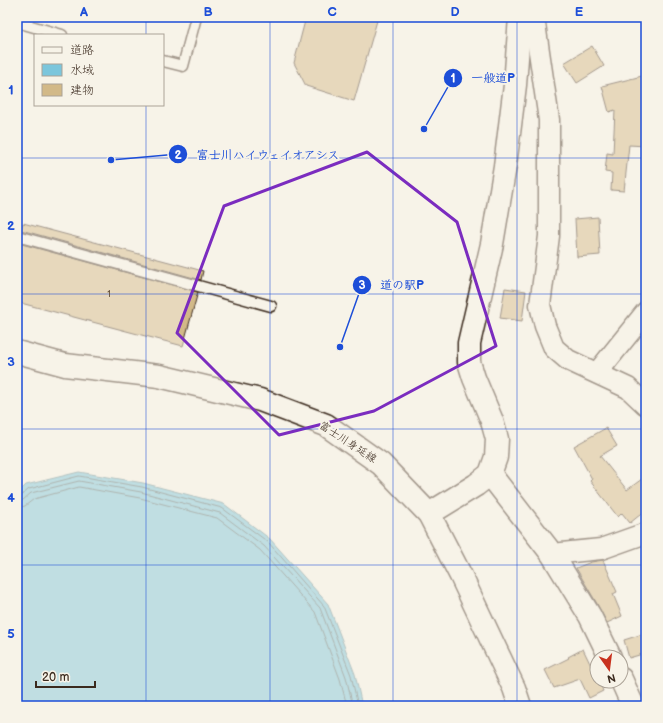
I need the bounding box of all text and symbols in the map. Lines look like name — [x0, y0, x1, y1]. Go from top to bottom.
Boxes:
text: A — [79, 4, 88, 20]
text: B — [203, 4, 213, 20]
text: C — [327, 4, 337, 20]
text: D — [450, 4, 460, 20]
text: E — [575, 4, 584, 20]
legend — [34, 34, 164, 106]
text: 道路 — [70, 43, 94, 58]
text: 水域 — [70, 63, 94, 78]
callout: 一般道P — [443, 66, 523, 90]
text: 1 — [450, 71, 456, 86]
text: 一般道P — [471, 71, 515, 86]
text: 1 — [8, 82, 14, 98]
text: 建物 — [70, 83, 94, 98]
callout: 富士川ハイウェイオアシス — [168, 142, 348, 166]
text: 2 — [174, 148, 182, 163]
text: 富士川ハイウェイオアシス — [197, 148, 339, 163]
text: 2 — [7, 218, 15, 234]
callout: 道の駅P — [352, 273, 432, 297]
text: 3 — [358, 278, 366, 293]
text: 道の駅P — [380, 278, 424, 293]
house number: 1 — [107, 289, 111, 300]
text: 3 — [7, 354, 15, 370]
street label: 富士川身延線 — [317, 419, 379, 465]
text: 4 — [7, 490, 15, 506]
text: 5 — [7, 626, 15, 642]
north arrow — [589, 649, 629, 689]
scale bar — [36, 663, 95, 689]
text: 20 m — [42, 670, 69, 685]
text: N — [606, 671, 617, 686]

